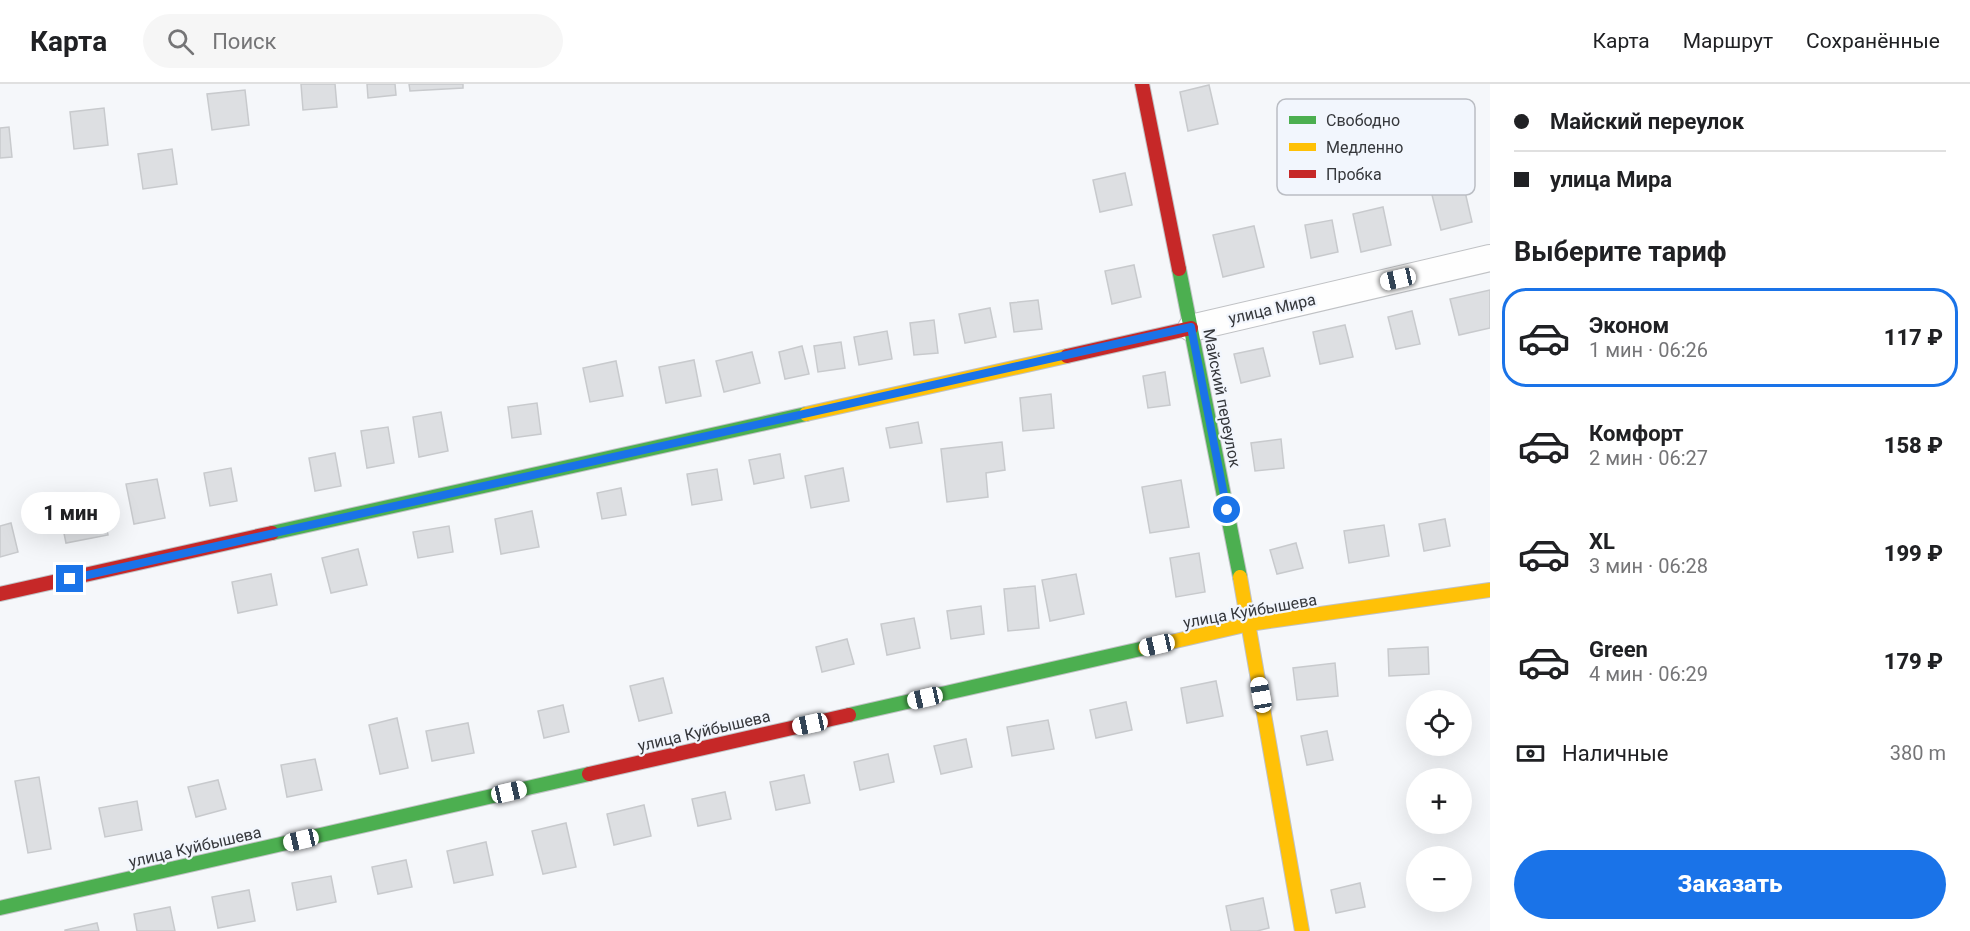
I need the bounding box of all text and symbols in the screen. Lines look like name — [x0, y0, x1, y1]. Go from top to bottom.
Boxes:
search box — [143, 14, 563, 68]
text: Карта — [30, 25, 107, 58]
icon: search — [164, 25, 197, 58]
text: Поиск — [212, 29, 277, 54]
text: Карта — [1593, 29, 1650, 53]
text: Маршрут — [1683, 29, 1773, 53]
text: Сохранённые — [1806, 29, 1940, 53]
legend — [1277, 99, 1475, 195]
text: Майский переулок — [1550, 109, 1744, 134]
text: Свободно — [1326, 111, 1400, 130]
text: Медленно — [1326, 138, 1403, 157]
text: Пробка — [1326, 165, 1382, 184]
text: улица Мира — [1550, 167, 1672, 192]
text: Выберите тариф — [1514, 236, 1726, 268]
car — [1378, 266, 1418, 292]
street label: улица Мира — [1227, 290, 1317, 328]
icon: car — [1517, 311, 1571, 365]
text: Эконом — [1589, 313, 1669, 338]
text: 117 ₽ — [1884, 325, 1943, 350]
street label: Майский переулок — [1199, 327, 1245, 469]
text: 1 мин · 06:26 — [1589, 338, 1708, 362]
icon: car — [1517, 419, 1571, 473]
text: Комфорт — [1589, 421, 1684, 446]
text: 158 ₽ — [1884, 433, 1943, 458]
text: 2 мин · 06:27 — [1589, 446, 1708, 470]
callout: 1 мин — [20, 492, 119, 534]
route start — [1213, 496, 1240, 523]
text: 1 мин — [43, 501, 98, 525]
icon: car — [1517, 527, 1571, 581]
text: XL — [1589, 529, 1615, 554]
text: 199 ₽ — [1884, 541, 1943, 566]
text: 3 мин · 06:28 — [1589, 554, 1708, 578]
route end — [56, 565, 83, 592]
street label: улица Куйбышева — [1182, 590, 1318, 632]
car — [1137, 632, 1177, 658]
icon: car — [1517, 635, 1571, 689]
text: Green — [1589, 637, 1648, 662]
text: 179 ₽ — [1884, 649, 1943, 674]
text: 4 мин · 06:29 — [1589, 662, 1708, 686]
car — [1249, 676, 1273, 714]
car — [905, 685, 945, 711]
map controls — [1406, 690, 1472, 912]
button: locate — [1406, 690, 1472, 756]
street label: улица Куйбышева — [636, 707, 772, 755]
car — [791, 711, 829, 737]
icon: cash — [1514, 737, 1547, 770]
text: Наличные — [1562, 741, 1668, 766]
text: 380 m — [1890, 741, 1946, 765]
button: + — [1406, 768, 1472, 834]
car — [489, 779, 529, 805]
street label: улица Куйбышева — [127, 823, 263, 871]
car — [281, 827, 321, 853]
button: − — [1406, 846, 1472, 912]
button: Заказать — [1514, 850, 1946, 919]

